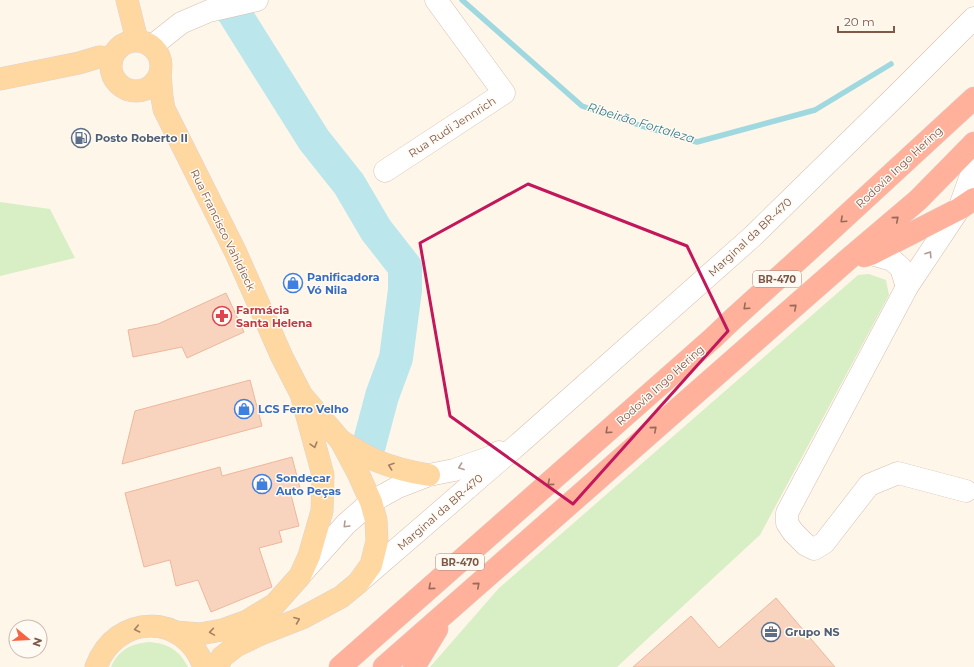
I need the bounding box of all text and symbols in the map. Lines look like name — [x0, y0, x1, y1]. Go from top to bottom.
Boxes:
scale bar — [838, 8, 894, 34]
text: 20 m — [844, 14, 875, 29]
street label: Rua Rudi Jennrich — [406, 94, 498, 160]
water label: Ribeirão Fortaleza — [586, 99, 697, 146]
street label: Rodovia Ingo Hering — [853, 123, 945, 211]
fuel station icon: Posto Roberto II — [70, 127, 92, 149]
place label: Posto Roberto II — [95, 131, 188, 145]
street label: Rua Francisco Vahldieck — [187, 167, 259, 293]
street label: Marginal da BR-470 — [706, 195, 794, 279]
one-way arrow — [840, 215, 848, 222]
one-way arrow — [892, 216, 899, 223]
one-way arrow — [924, 252, 931, 259]
place label: Panificadora Vó Nila — [306, 270, 380, 297]
road number: BR-470 — [753, 271, 801, 287]
shop icon: Panificadora Vó Nila — [282, 272, 304, 294]
one-way arrow — [743, 302, 751, 309]
place label: Farmácia Santa Helena — [236, 303, 313, 330]
one-way arrow — [789, 304, 797, 311]
pharmacy icon: Farmácia Santa Helena — [211, 305, 233, 327]
street label: Rodovia Ingo Hering — [613, 342, 707, 428]
shop icon: LCS Ferro Velho — [233, 398, 255, 420]
place label: LCS Ferro Velho — [258, 402, 349, 416]
one-way arrow — [605, 426, 613, 434]
one-way arrow — [649, 427, 657, 434]
one-way arrow — [310, 442, 318, 449]
one-way arrow — [387, 462, 394, 471]
one-way arrow — [457, 463, 464, 471]
place label: Sondecar Auto Peças — [275, 471, 341, 498]
street label: Marginal da BR-470 — [394, 471, 486, 553]
shop icon: Sondecar Auto Peças — [251, 473, 273, 495]
one-way arrow — [547, 478, 554, 485]
one-way arrow — [344, 520, 351, 528]
road number: BR-470 — [436, 554, 484, 570]
one-way arrow — [472, 582, 480, 589]
one-way arrow — [428, 583, 436, 590]
one-way arrow — [293, 617, 301, 625]
north arrow — [8, 619, 48, 659]
office icon: Grupo NS — [760, 621, 782, 643]
one-way arrow — [134, 624, 141, 632]
place label: Grupo NS — [785, 625, 840, 639]
one-way arrow — [209, 627, 215, 636]
text: N — [29, 636, 46, 648]

